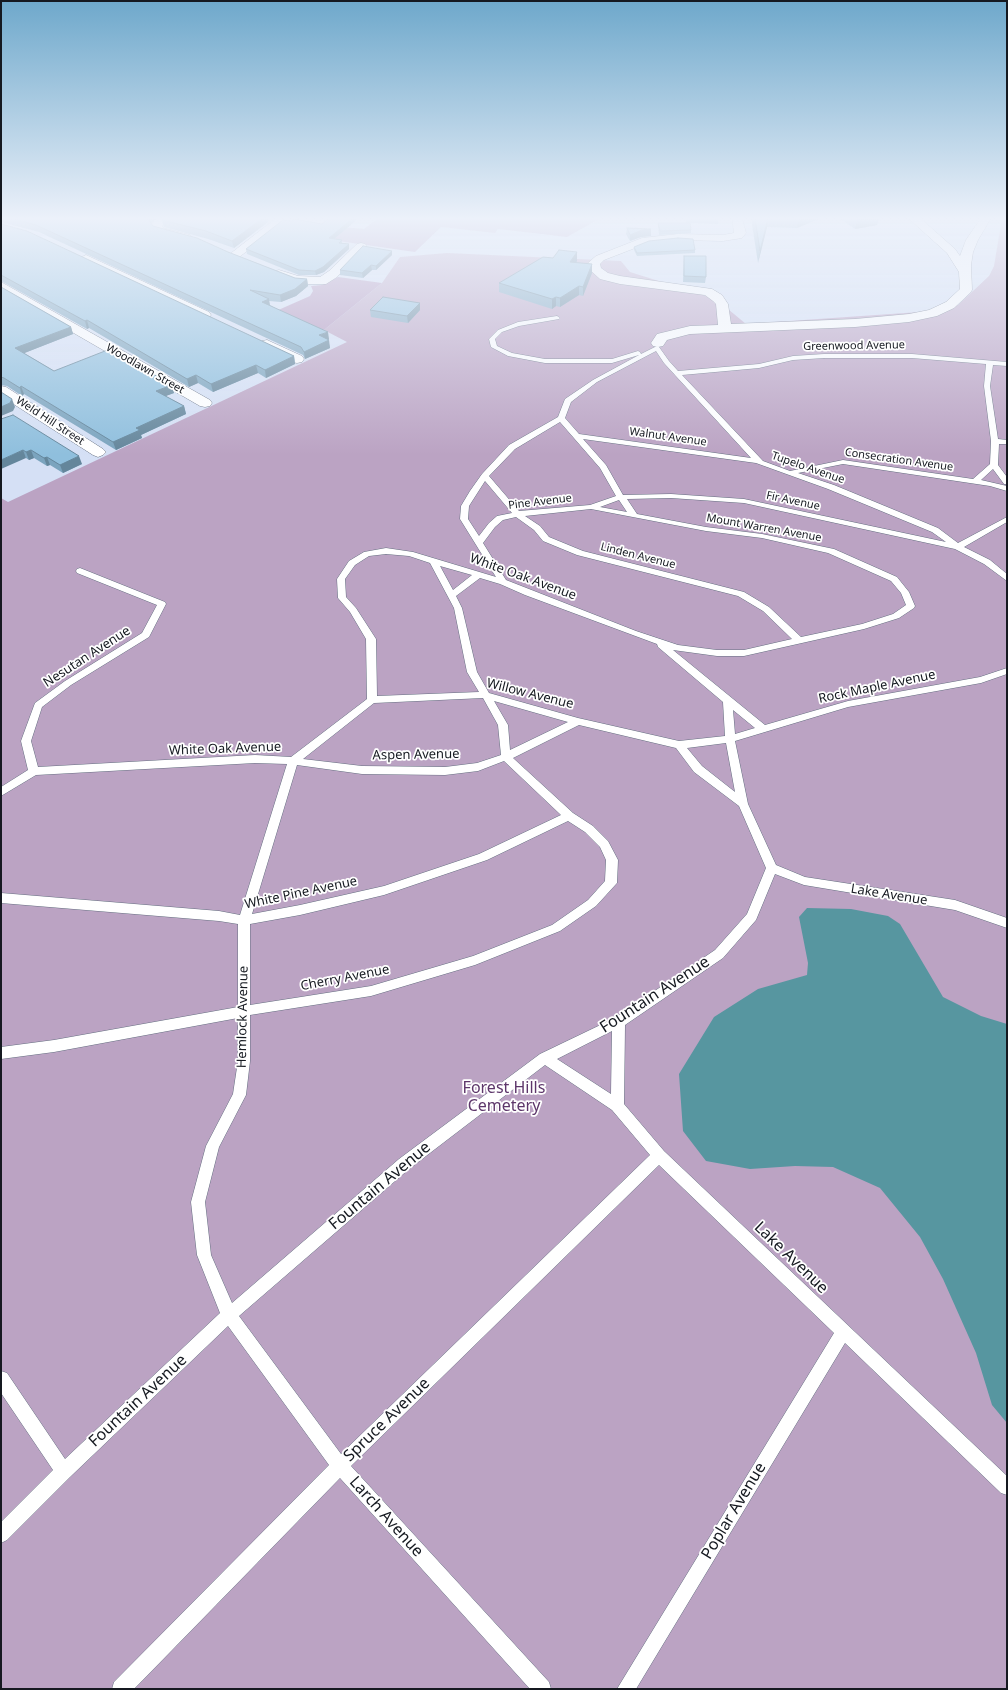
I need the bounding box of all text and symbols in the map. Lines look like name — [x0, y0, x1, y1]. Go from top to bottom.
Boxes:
street label: Greenwood Avenue — [803, 339, 905, 353]
street label: Woodlawn Street — [104, 341, 186, 397]
street label: Weld Hill Street — [13, 394, 87, 448]
street label: Walnut Avenue — [628, 425, 708, 449]
street label: Consecration Avenue — [844, 446, 954, 474]
street label: Tupelo Avenue — [770, 449, 846, 487]
street label: Fir Avenue — [765, 489, 821, 513]
street label: Pine Avenue — [507, 492, 573, 512]
street label: Mount Warren Avenue — [705, 511, 823, 545]
street label: Linden Avenue — [599, 540, 677, 572]
street label: White Oak Avenue — [468, 550, 578, 604]
street label: Nesutan Avenue — [41, 623, 133, 691]
street label: Rock Maple Avenue — [817, 667, 937, 707]
street label: Willow Avenue — [485, 676, 575, 712]
street label: White Oak Avenue — [169, 739, 281, 759]
street label: Aspen Avenue — [372, 746, 460, 764]
street label: White Pine Avenue — [243, 873, 359, 913]
street label: Lake Avenue — [850, 881, 928, 909]
street label: Fountain Avenue — [597, 952, 713, 1038]
street label: Cherry Avenue — [299, 962, 391, 994]
street label: Hemlock Avenue — [234, 966, 252, 1068]
park label: Forest Hills Cemetery — [463, 1078, 545, 1116]
street label: Fountain Avenue — [325, 1138, 435, 1234]
street label: Lake Avenue — [750, 1218, 832, 1298]
street label: Fountain Avenue — [85, 1351, 191, 1451]
street label: Spruce Avenue — [340, 1374, 434, 1466]
street label: Poplar Avenue — [698, 1459, 770, 1563]
street label: Larch Avenue — [345, 1473, 427, 1561]

